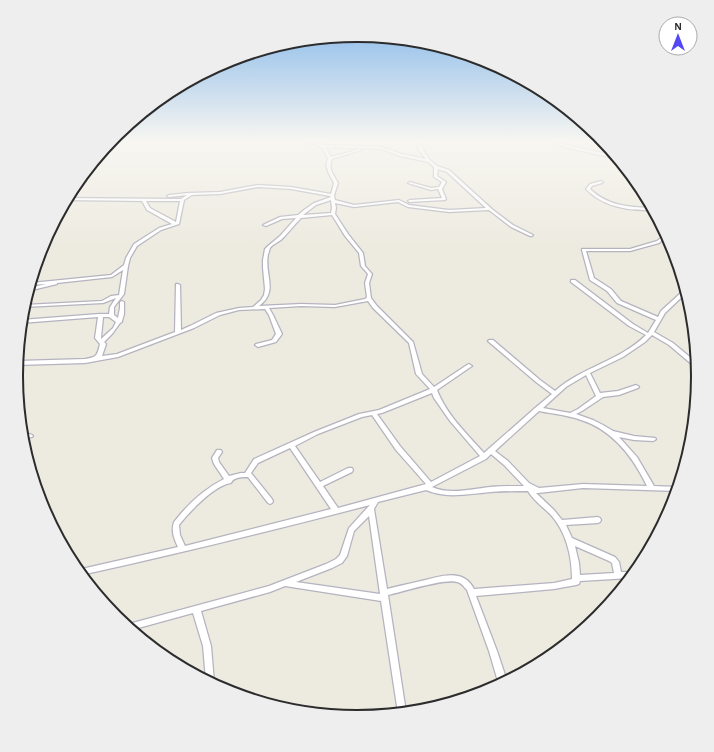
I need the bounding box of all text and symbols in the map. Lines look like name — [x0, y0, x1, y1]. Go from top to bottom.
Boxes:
north arrow — [658, 16, 698, 56]
text: N — [674, 21, 682, 32]

